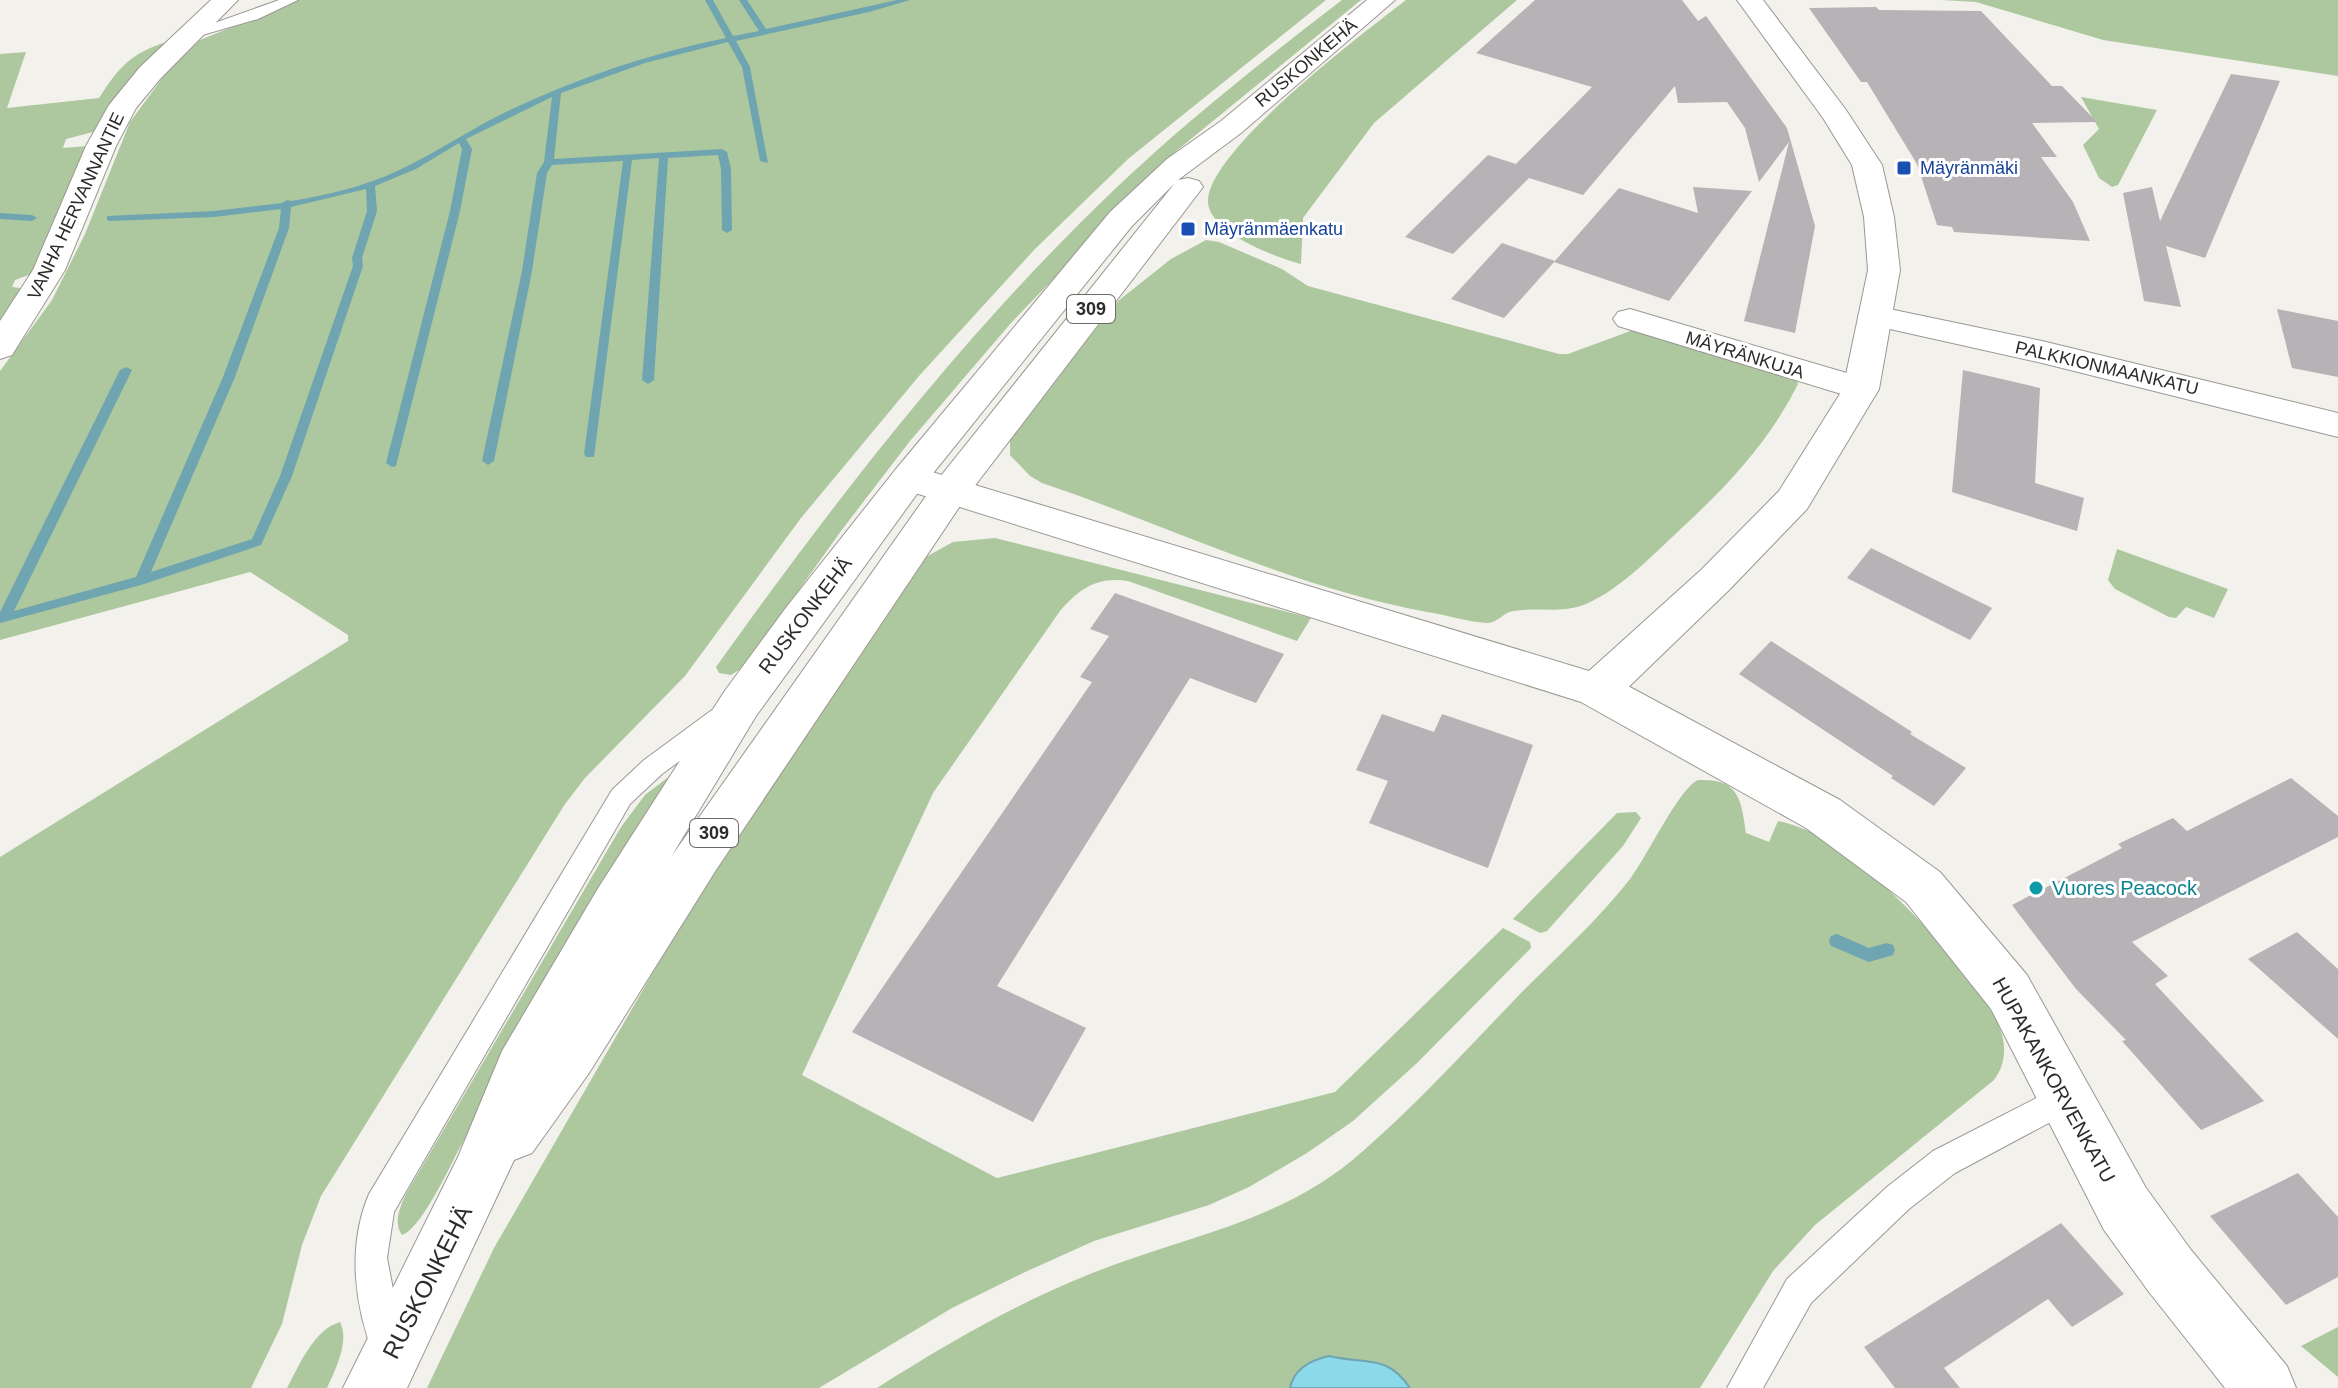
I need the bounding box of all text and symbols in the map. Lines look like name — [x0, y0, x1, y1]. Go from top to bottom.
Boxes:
street label: RUSKONKEHÄ — [1251, 15, 1361, 111]
street label: VANHA HERVANNANTIE — [24, 109, 128, 303]
place label: Mäyränmäki — [1920, 158, 2018, 178]
marker: Mäyränmäki — [1895, 159, 1913, 177]
place label: Mäyränmäenkatu — [1204, 219, 1343, 239]
marker: Mäyränmäenkatu — [1179, 220, 1197, 238]
road number: 309 — [1067, 295, 1115, 323]
street label: MÄYRÄNKUJA — [1683, 327, 1807, 383]
street label: PALKKIONMAANKATU — [2013, 337, 2201, 399]
street label: RUSKONKEHÄ — [754, 552, 856, 678]
road number: 309 — [690, 819, 738, 847]
place label: Vuores Peacock — [2052, 877, 2198, 899]
marker: Vuores Peacock — [2027, 879, 2045, 897]
street label: HUPAKANKORVENKATU — [1988, 974, 2120, 1186]
street label: RUSKONKEHÄ — [377, 1201, 477, 1363]

